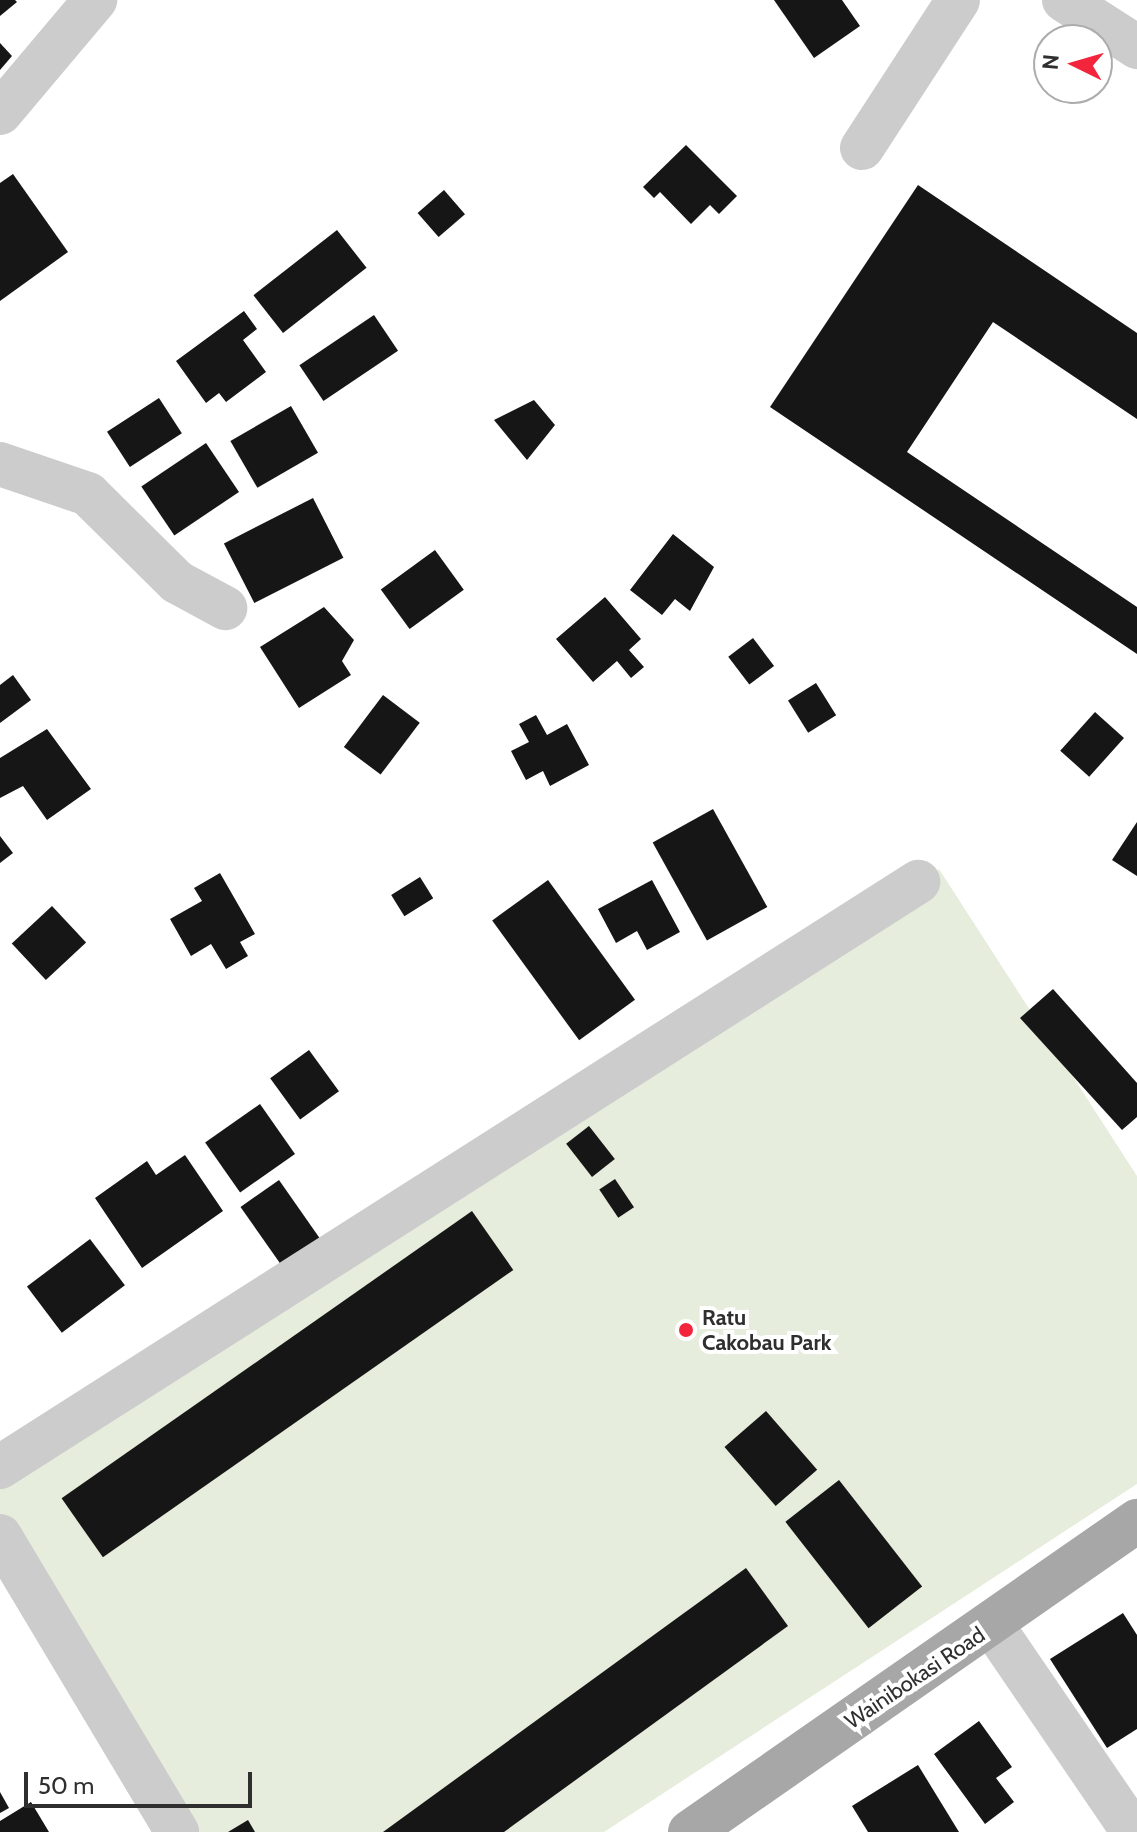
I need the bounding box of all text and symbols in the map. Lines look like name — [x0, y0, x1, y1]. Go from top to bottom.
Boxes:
north arrow — [1033, 24, 1113, 104]
text: N — [1036, 53, 1065, 71]
place label: Ratu Cakobau Park — [702, 1304, 831, 1356]
marker: Ratu Cakobau Park — [677, 1321, 695, 1339]
street label: Wainibokasi Road — [840, 1621, 990, 1735]
scale bar — [28, 1756, 256, 1806]
text: 50 m — [38, 1771, 94, 1800]

